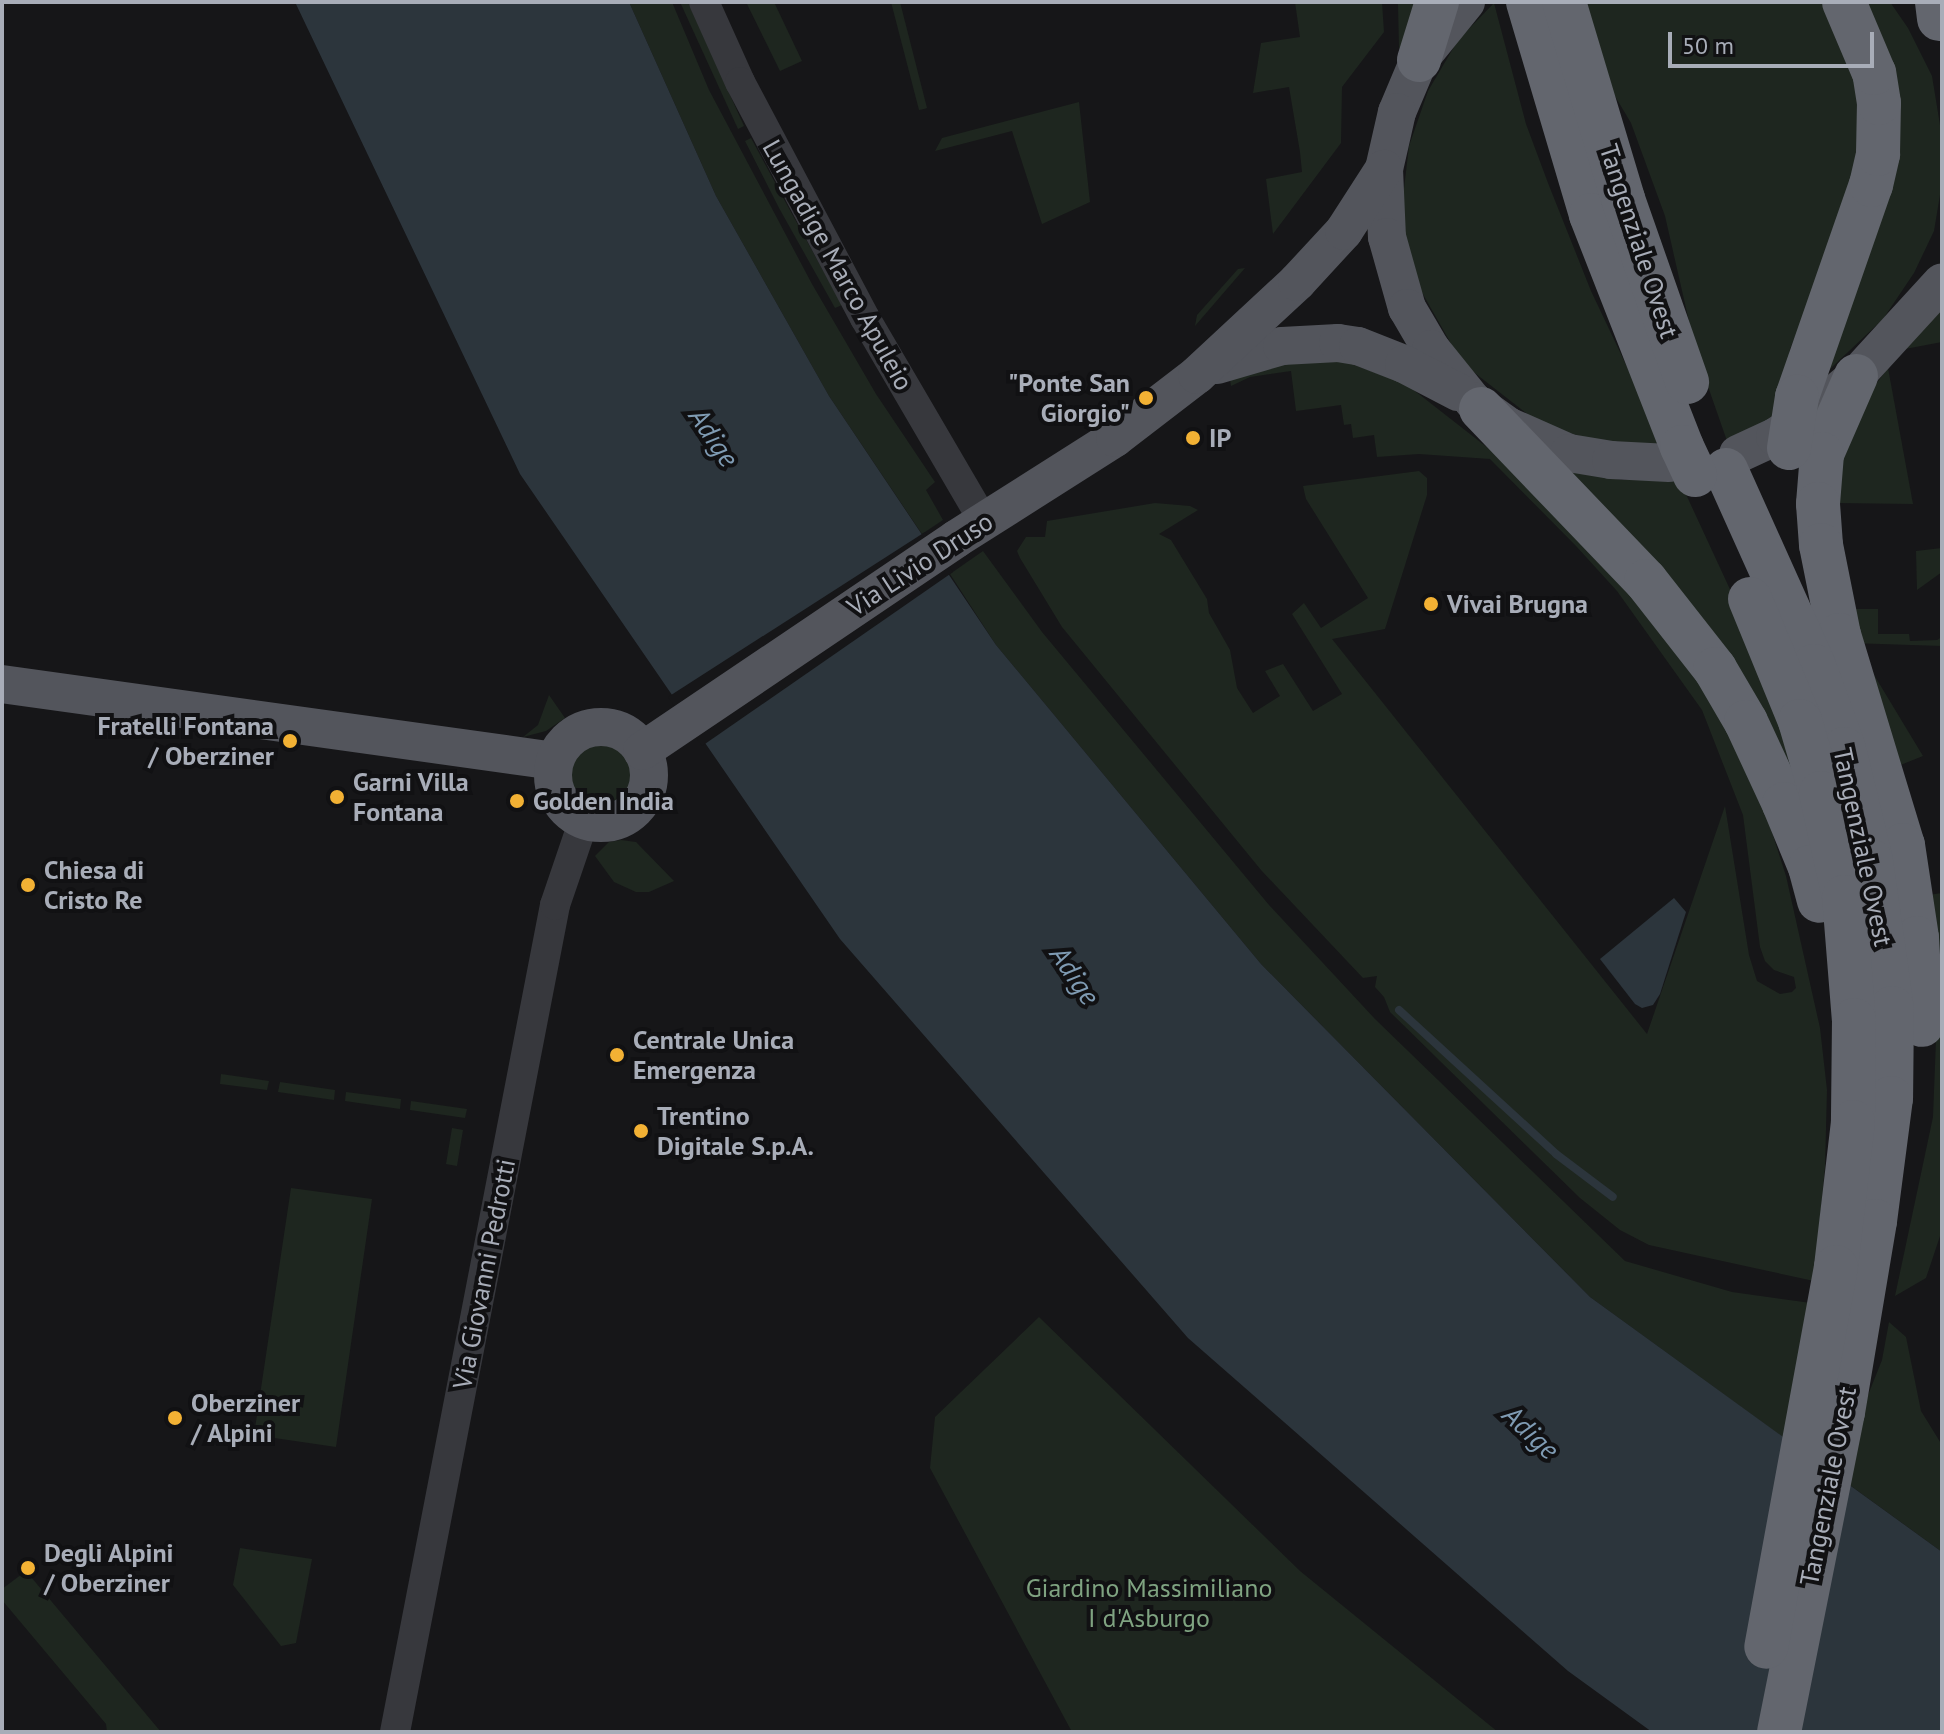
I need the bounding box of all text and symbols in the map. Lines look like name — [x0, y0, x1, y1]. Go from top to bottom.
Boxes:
scale bar — [1672, 16, 1878, 66]
text: 50 m — [1682, 30, 1734, 61]
street label: Lungadige Marco Apuleio — [756, 134, 920, 396]
street label: Tangenziale Ovest — [1593, 140, 1685, 342]
place label: "Ponte San Giorgio" — [1008, 367, 1130, 428]
marker: "Ponte San Giorgio" — [1137, 389, 1155, 407]
water label: Adige — [682, 401, 746, 473]
place label: IP — [1209, 422, 1231, 454]
marker: IP — [1184, 429, 1202, 447]
street label: Via Livio Druso — [841, 505, 999, 623]
place label: Vivai Brugna — [1447, 588, 1588, 620]
marker: Vivai Brugna — [1422, 595, 1440, 613]
place label: Fratelli Fontana / Oberziner — [97, 710, 274, 772]
marker: Fratelli Fontana / Oberziner — [281, 732, 299, 750]
street label: Tangenziale Ovest — [1827, 745, 1899, 949]
place label: Garni Villa Fontana — [353, 766, 469, 828]
place label: Golden India — [533, 785, 674, 817]
marker: Garni Villa Fontana — [328, 788, 346, 806]
marker: Golden India — [508, 792, 526, 810]
place label: Chiesa di Cristo Re — [44, 854, 144, 916]
marker: Chiesa di Cristo Re — [19, 876, 37, 894]
water label: Adige — [1043, 939, 1107, 1011]
place label: Centrale Unica Emergenza — [633, 1024, 794, 1086]
marker: Centrale Unica Emergenza — [608, 1046, 626, 1064]
place label: Trentino Digitale S.p.A. — [657, 1100, 814, 1162]
marker: Trentino Digitale S.p.A. — [632, 1122, 650, 1140]
street label: Via Giovanni Pedrotti — [446, 1156, 522, 1392]
street label: Tangenziale Ovest — [1793, 1384, 1863, 1588]
place label: Oberziner / Alpini — [191, 1387, 300, 1448]
water label: Adige — [1496, 1398, 1566, 1466]
marker: Oberziner / Alpini — [166, 1409, 184, 1427]
place label: Degli Alpini / Oberziner — [44, 1537, 175, 1598]
marker: Degli Alpini / Oberziner — [19, 1559, 37, 1577]
park label: Giardino Massimiliano I d'Asburgo — [1026, 1572, 1272, 1634]

